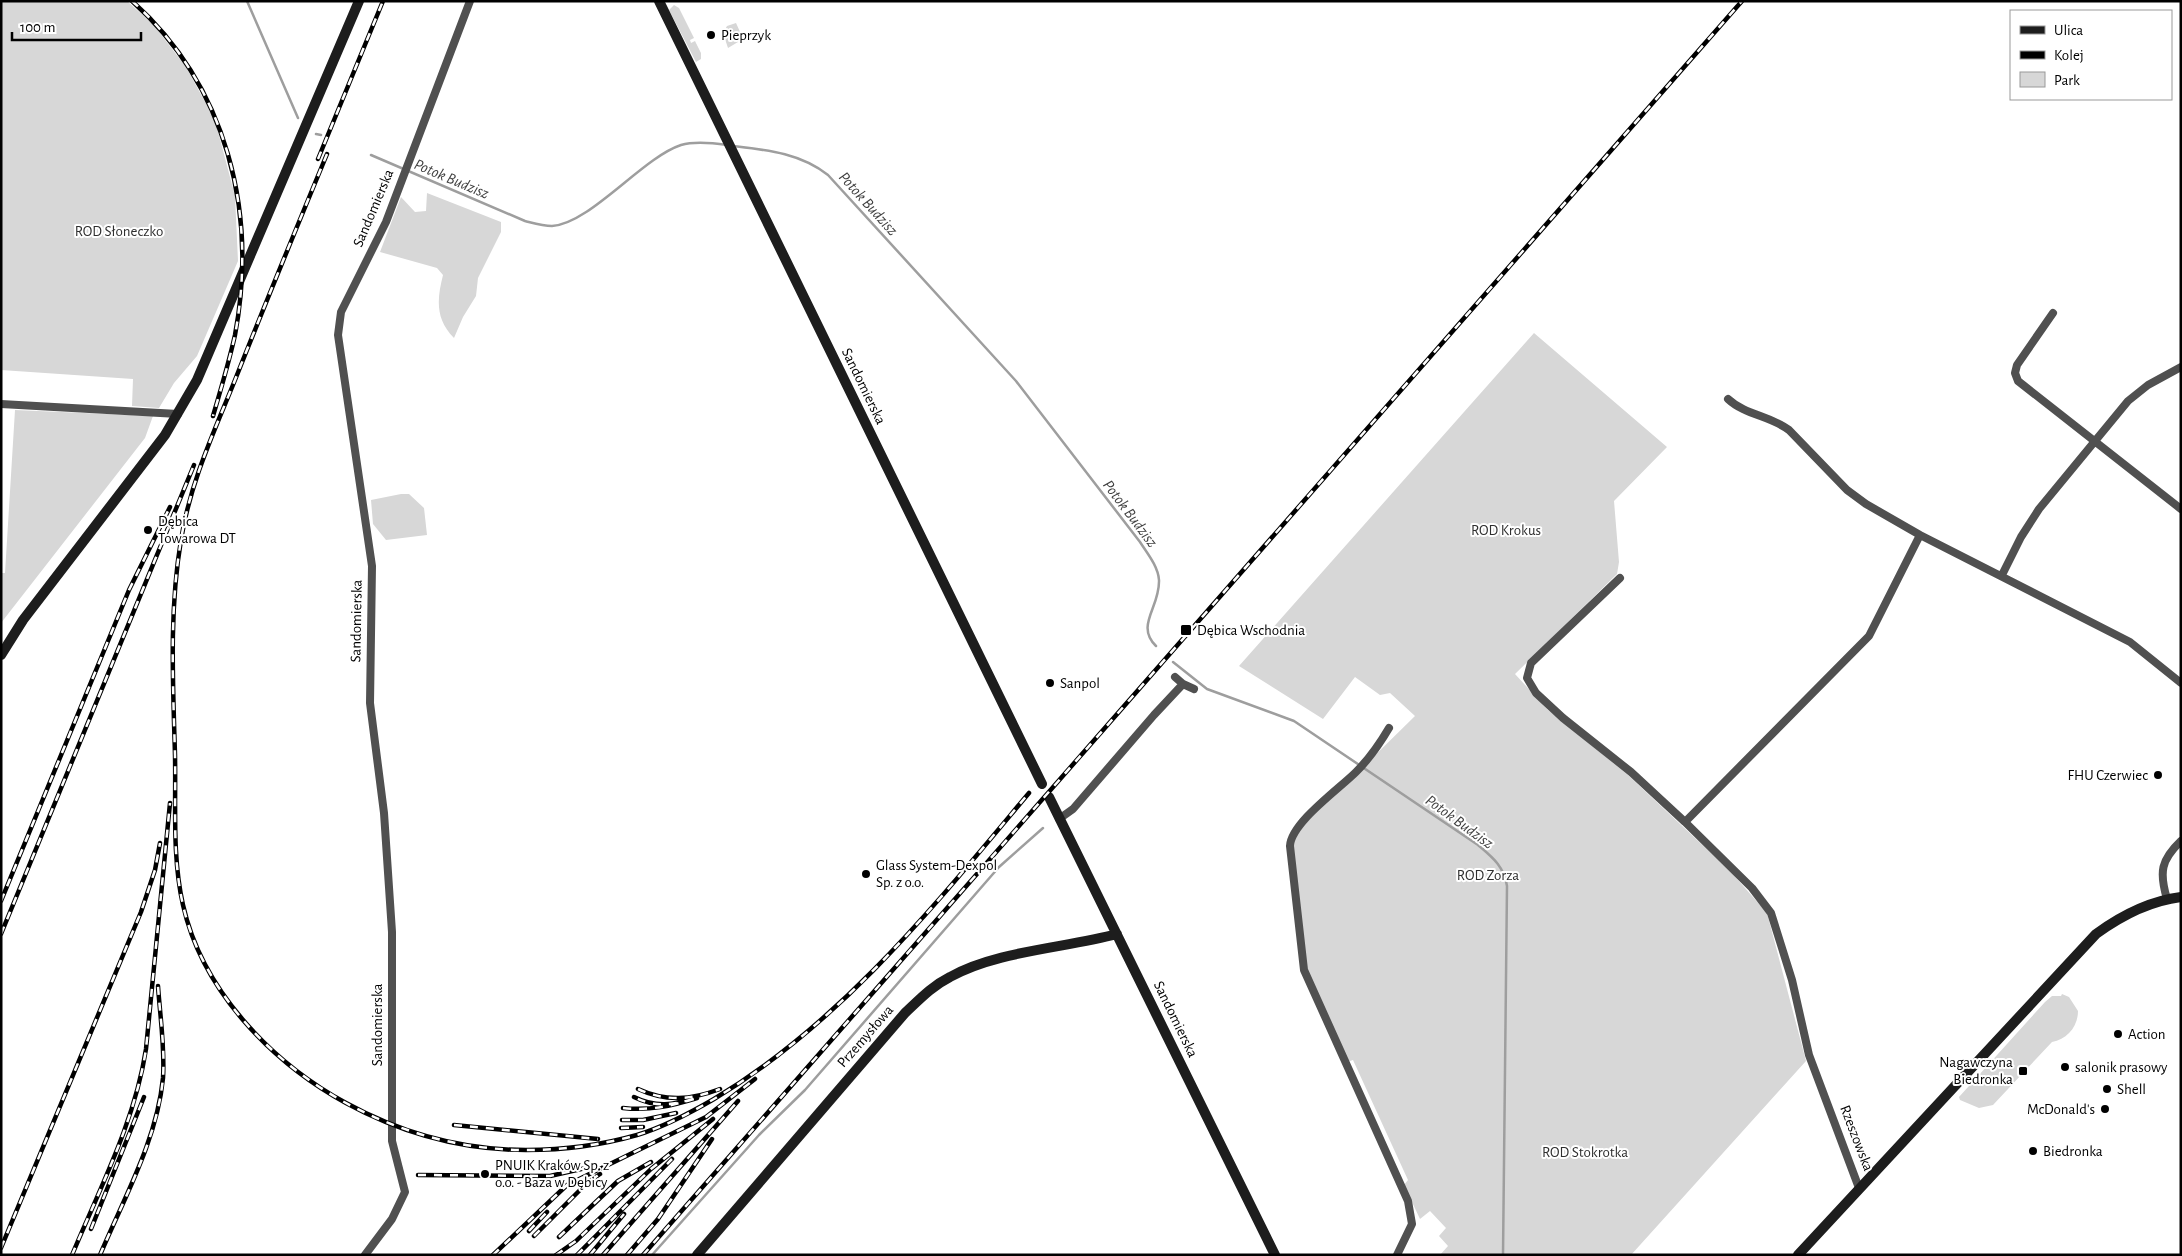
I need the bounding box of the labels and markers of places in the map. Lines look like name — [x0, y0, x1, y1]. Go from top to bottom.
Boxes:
place label: Pieprzyk — [721, 28, 771, 43]
marker: Pieprzyk — [705, 29, 717, 41]
place label: Dębica Towarowa DT — [158, 514, 237, 546]
marker: Dębica Towarowa DT — [142, 524, 154, 536]
marker: Dębica Wschodnia — [1179, 623, 1193, 637]
place label: Dębica Wschodnia — [1197, 623, 1305, 638]
place label: Sanpol — [1060, 676, 1100, 691]
marker: Sanpol — [1044, 677, 1056, 689]
place label: FHU Czerwiec — [2068, 768, 2148, 783]
marker: FHU Czerwiec — [2152, 769, 2164, 781]
place label: Glass System-Dexpol Sp. z o.o. — [876, 858, 997, 890]
marker: Glass System-Dexpol Sp. z o.o. — [860, 868, 872, 880]
place label: Action — [2128, 1027, 2166, 1042]
marker: Action — [2112, 1028, 2124, 1040]
place label: Nagawczyna Biedronka — [1939, 1055, 2013, 1087]
place label: salonik prasowy — [2075, 1060, 2168, 1075]
marker: salonik prasowy — [2059, 1061, 2071, 1073]
marker: Nagawczyna Biedronka — [2017, 1065, 2029, 1077]
place label: Shell — [2117, 1082, 2146, 1097]
marker: Shell — [2101, 1083, 2113, 1095]
place label: McDonald's — [2027, 1102, 2095, 1117]
marker: McDonald's — [2099, 1103, 2111, 1115]
place label: Biedronka — [2043, 1144, 2103, 1159]
marker: Biedronka — [2027, 1145, 2039, 1157]
place label: PNUIK Kraków Sp. z o.o. - Baza w Dębicy — [495, 1158, 609, 1190]
marker: PNUIK Kraków Sp. z o.o. - Baza w Dębicy — [479, 1168, 491, 1180]

